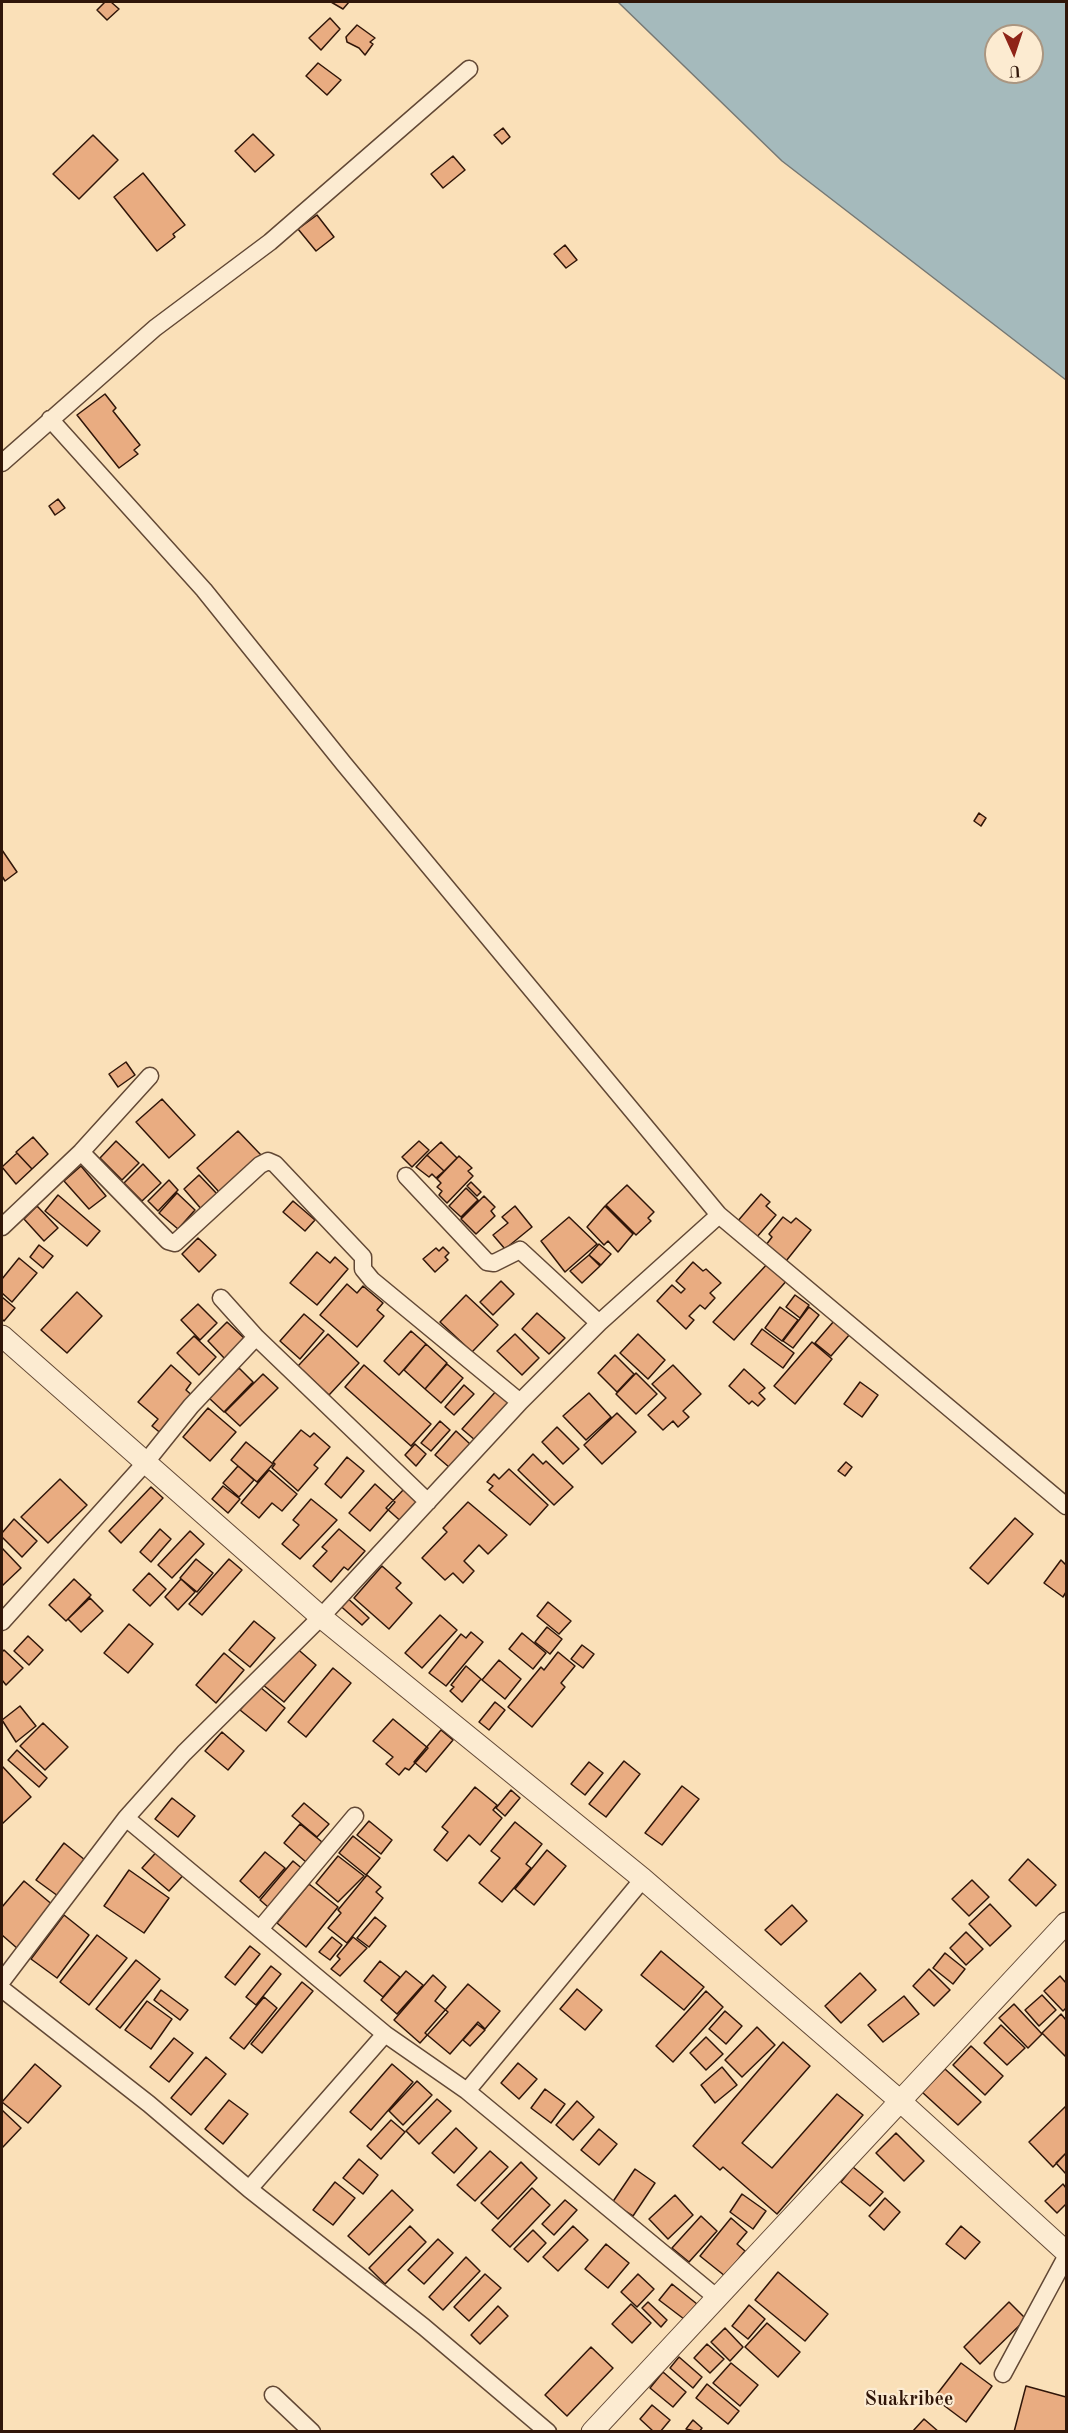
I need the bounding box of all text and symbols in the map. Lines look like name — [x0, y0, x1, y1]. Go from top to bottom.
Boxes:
north arrow — [984, 24, 1044, 84]
text: U — [1008, 62, 1022, 78]
district label: Suakribee — [865, 2388, 953, 2412]

